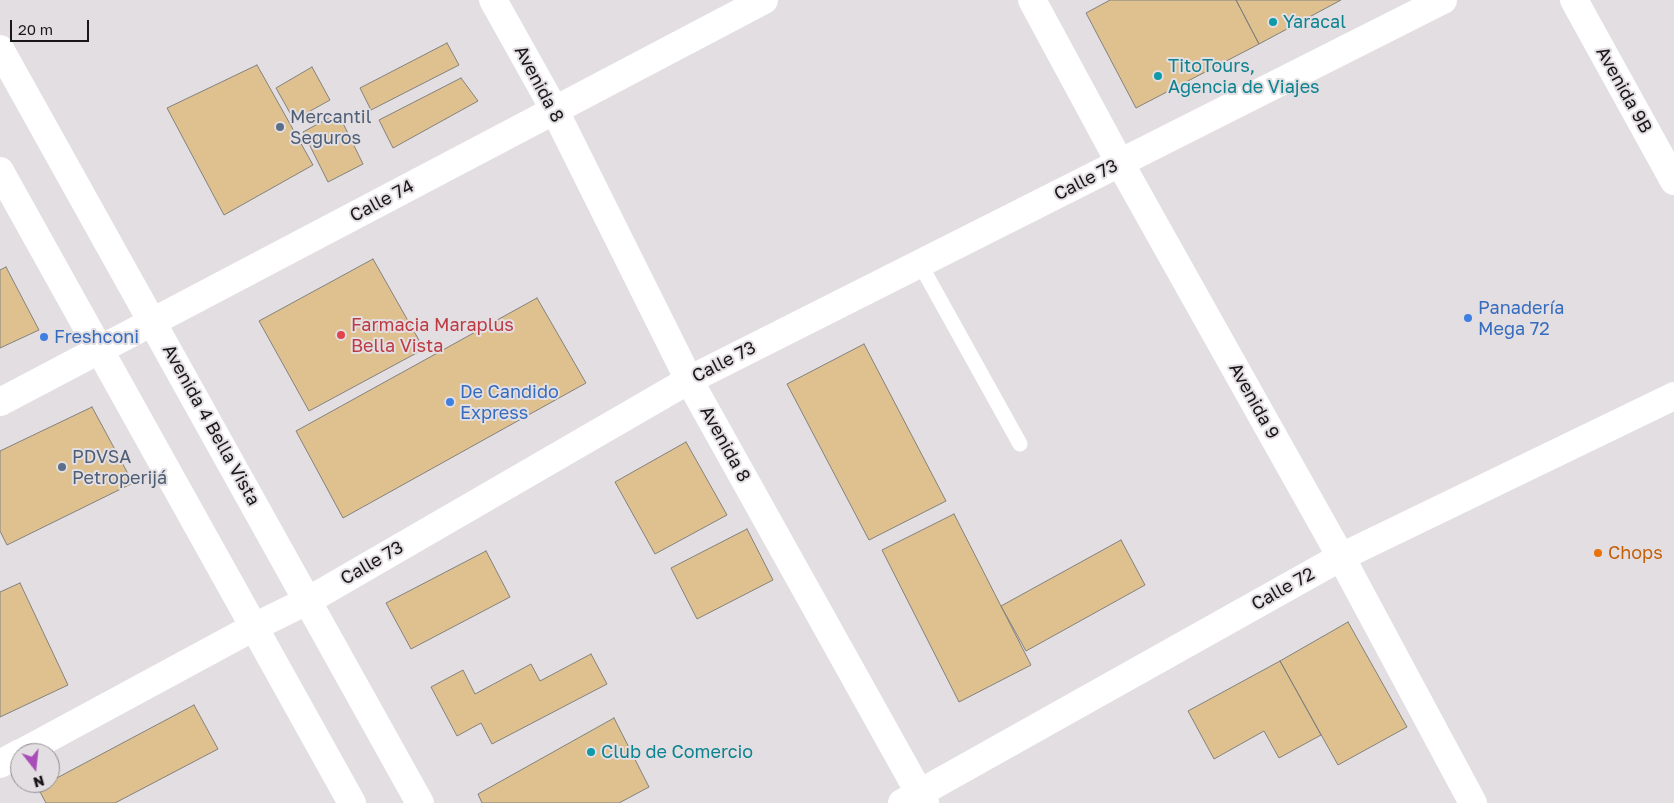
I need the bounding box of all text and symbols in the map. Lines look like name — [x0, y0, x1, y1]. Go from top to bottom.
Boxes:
scale bar — [12, 10, 91, 42]
place label: Yaracal — [1283, 11, 1346, 33]
marker: Yaracal — [1267, 16, 1279, 28]
text: 20 m — [18, 20, 53, 38]
street label: Avenida 8 — [510, 42, 568, 126]
street label: Avenida 9B — [1591, 43, 1657, 137]
place label: TitoTours, Agencia de Viajes — [1168, 55, 1320, 98]
marker: TitoTours, Agencia de Viajes — [1152, 70, 1164, 82]
place label: Mercantil Seguros — [290, 106, 371, 148]
marker: Mercantil Seguros — [274, 121, 286, 133]
street label: Calle 73 — [1050, 155, 1122, 205]
street label: Calle 74 — [346, 175, 418, 227]
place label: Panadería Mega 72 — [1478, 297, 1565, 340]
marker: Panadería Mega 72 — [1462, 312, 1474, 324]
place label: Farmacia Maraplus Bella Vista — [351, 314, 514, 356]
place label: Freshconi — [54, 326, 139, 348]
marker: Farmacia Maraplus Bella Vista — [335, 329, 347, 341]
marker: Freshconi — [38, 331, 50, 343]
street label: Calle 73 — [688, 337, 760, 387]
street label: Avenida 4 Bella Vista — [158, 341, 264, 509]
street label: Avenida 9 — [1224, 359, 1284, 443]
place label: De Candido Express — [460, 381, 559, 424]
marker: De Candido Express — [444, 396, 456, 408]
street label: Avenida 8 — [695, 402, 755, 486]
place label: PDVSA Petroperijá — [72, 446, 167, 488]
marker: PDVSA Petroperijá — [56, 461, 68, 473]
street label: Calle 73 — [337, 536, 407, 590]
place label: Chops — [1608, 542, 1663, 564]
marker: Chops — [1592, 547, 1604, 559]
street label: Calle 72 — [1248, 563, 1318, 615]
place label: Club de Comercio — [601, 741, 753, 763]
north arrow — [10, 743, 60, 793]
marker: Club de Comercio — [585, 746, 597, 758]
text: N — [32, 772, 46, 792]

